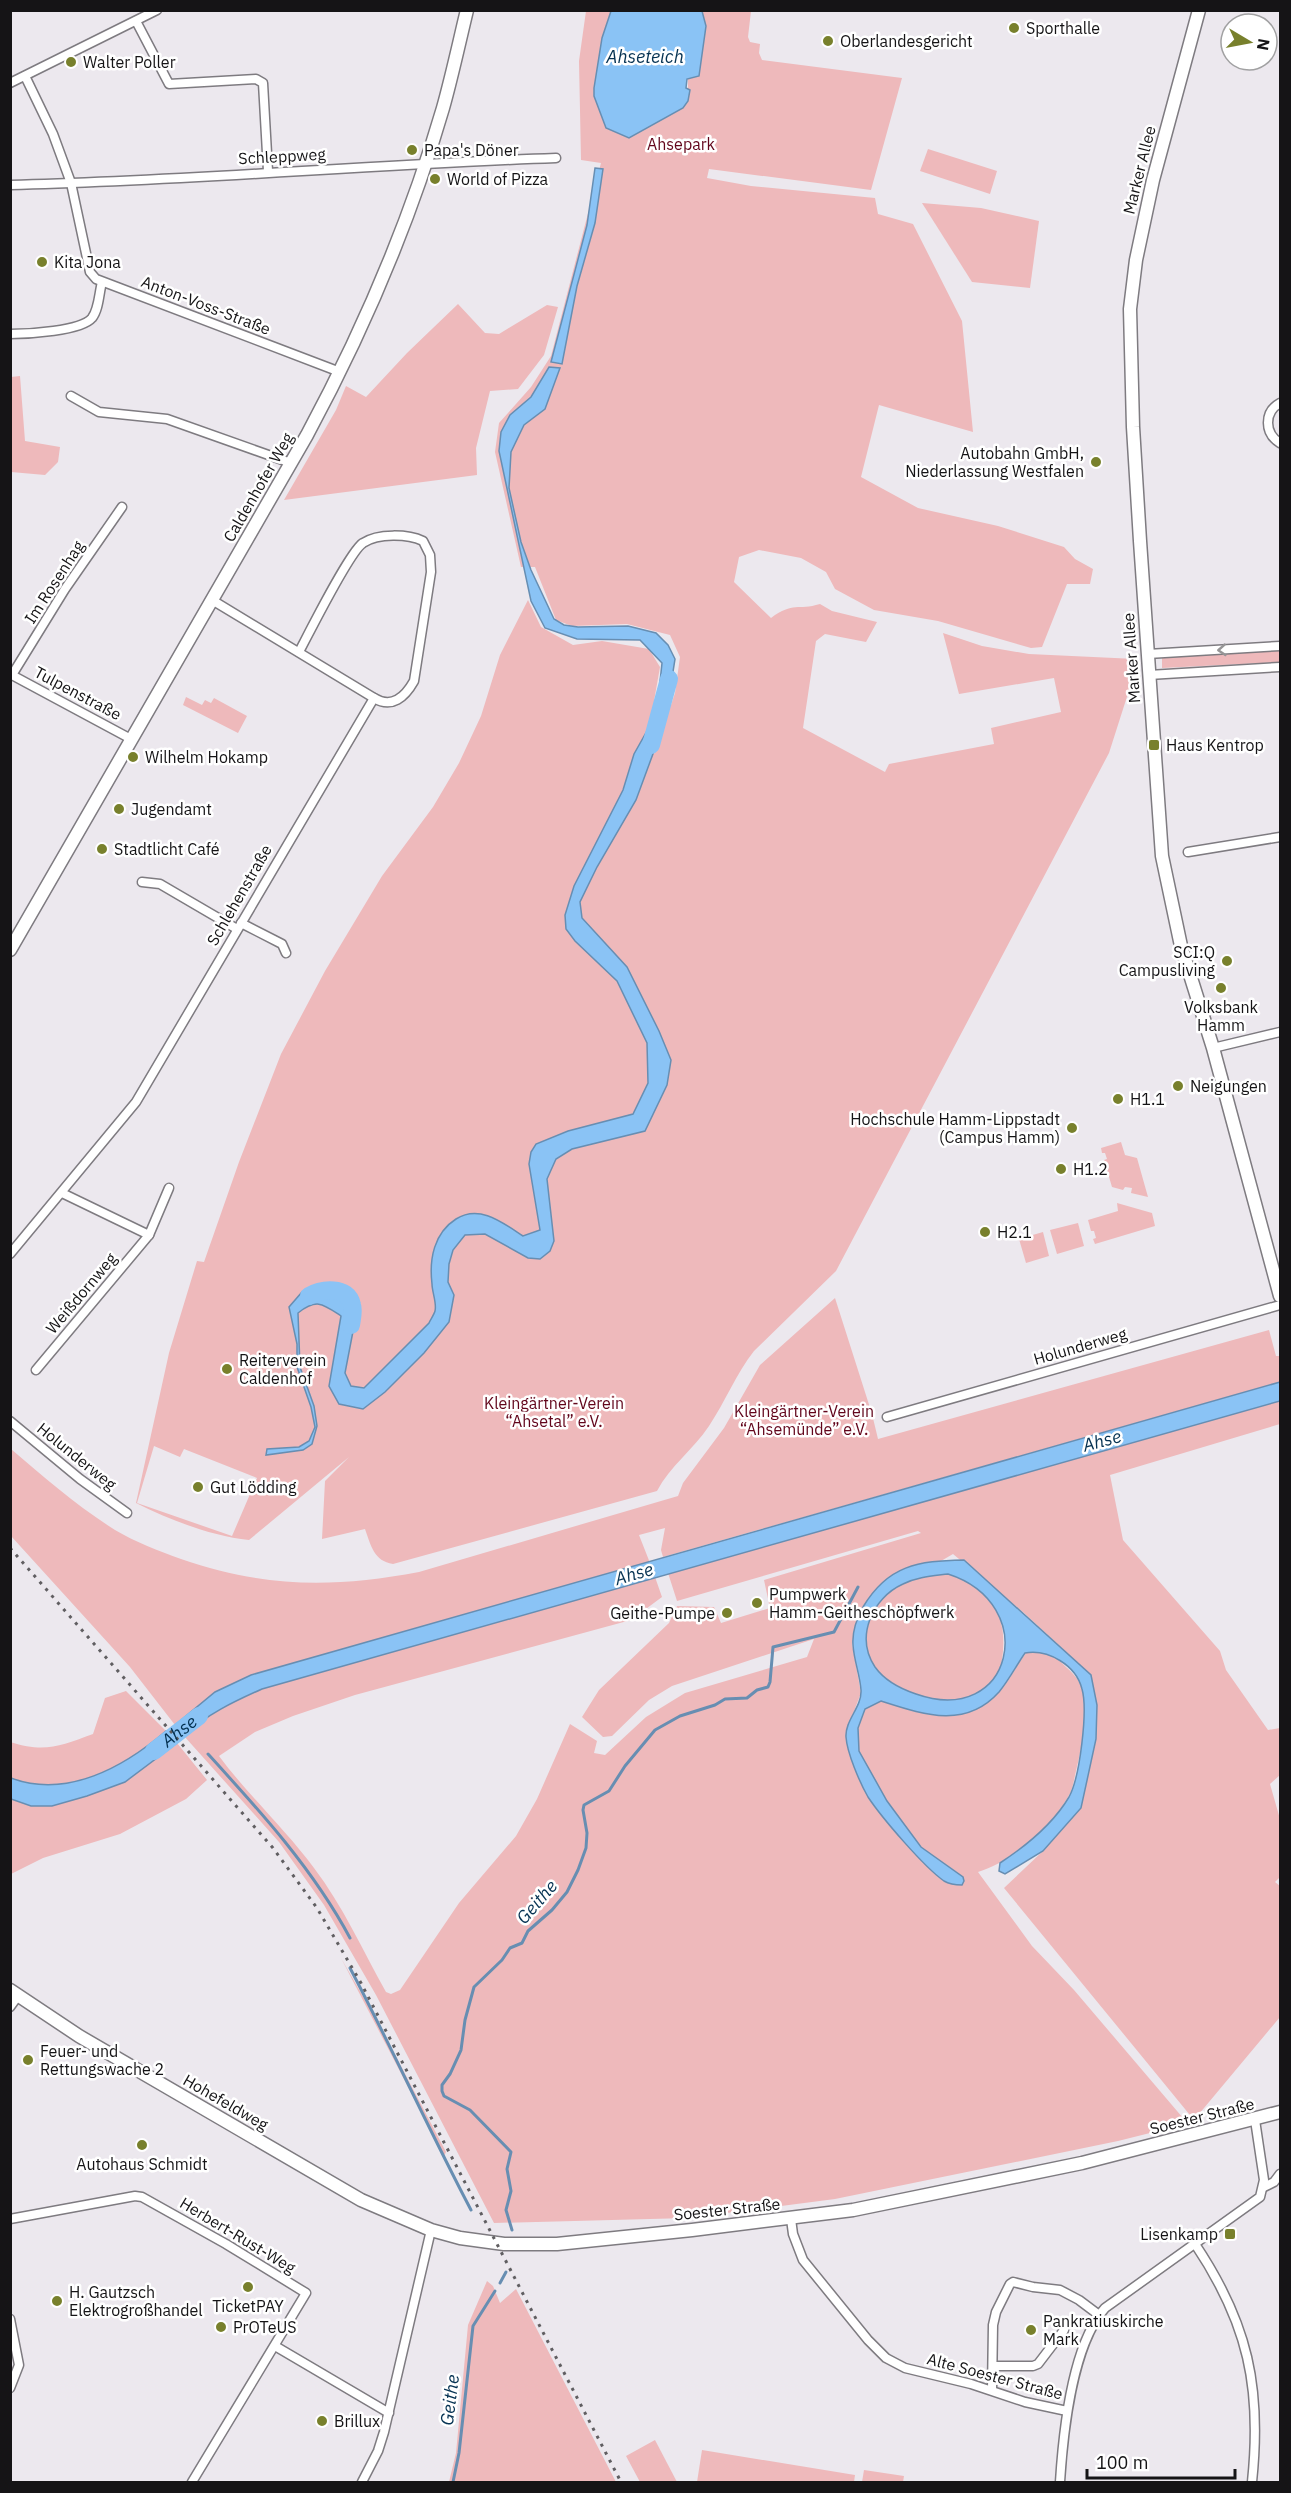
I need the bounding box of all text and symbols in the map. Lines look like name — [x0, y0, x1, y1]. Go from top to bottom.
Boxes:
north arrow — [1219, 12, 1279, 72]
place label: Sporthalle — [1026, 18, 1100, 38]
marker: Sporthalle — [1007, 21, 1021, 35]
place label: Oberlandesgericht — [840, 31, 973, 51]
marker: Oberlandesgericht — [821, 34, 835, 48]
text: N — [1253, 37, 1275, 52]
water label: Ahseteich — [605, 45, 684, 68]
place label: Walter Poller — [83, 52, 176, 72]
marker: Walter Poller — [64, 55, 78, 69]
street label: Marker Allee — [1118, 123, 1160, 216]
park label: Ahsepark — [647, 134, 716, 154]
place label: Papa's Döner — [424, 140, 519, 160]
marker: Papa's Döner — [405, 143, 419, 157]
street label: Schleppweg — [238, 144, 327, 168]
place label: World of Pizza — [447, 169, 549, 189]
marker: World of Pizza — [428, 172, 442, 186]
place label: Kita Jona — [54, 252, 121, 272]
marker: Kita Jona — [35, 255, 49, 269]
street label: Anton-Voss-Straße — [139, 271, 274, 339]
street label: Caldenhofer Weg — [219, 428, 298, 545]
place label: Autobahn GmbH, Niederlassung Westfalen — [905, 443, 1084, 481]
marker: Autobahn GmbH, Niederlassung Westfalen — [1089, 455, 1103, 469]
street label: Im Rosenhag — [20, 536, 89, 627]
street label: Marker Allee — [1118, 612, 1144, 704]
one-way arrow — [1218, 643, 1227, 656]
street label: Tulpenstraße — [31, 662, 125, 724]
place label: Haus Kentrop — [1166, 735, 1264, 755]
marker: Haus Kentrop — [1147, 738, 1161, 752]
place label: Wilhelm Hokamp — [145, 747, 268, 767]
marker: Wilhelm Hokamp — [126, 750, 140, 764]
place label: Jugendamt — [131, 799, 212, 819]
marker: Jugendamt — [112, 802, 126, 816]
place label: Stadtlicht Café — [114, 839, 220, 859]
street label: Schlehenstraße — [202, 841, 276, 949]
marker: Stadtlicht Café — [95, 842, 109, 856]
place label: SCI:Q Campusliving — [1119, 942, 1216, 980]
marker: SCI:Q Campusliving — [1220, 954, 1234, 968]
marker: Volksbank Hamm — [1214, 981, 1228, 995]
place label: Volksbank Hamm — [1184, 997, 1259, 1035]
place label: Neigungen — [1190, 1076, 1267, 1096]
marker: Neigungen — [1171, 1079, 1185, 1093]
place label: H1.1 — [1130, 1089, 1165, 1109]
marker: H1.1 — [1111, 1092, 1125, 1106]
place label: Hochschule Hamm-Lippstadt (Campus Hamm) — [850, 1109, 1060, 1147]
marker: Hochschule Hamm-Lippstadt (Campus Hamm) — [1065, 1121, 1079, 1135]
place label: H1.2 — [1073, 1159, 1108, 1179]
marker: H1.2 — [1054, 1162, 1068, 1176]
place label: H2.1 — [997, 1222, 1032, 1242]
marker: H2.1 — [978, 1225, 992, 1239]
street label: Weißdornweg — [41, 1248, 121, 1338]
street label: Holunderweg — [1031, 1323, 1130, 1369]
place label: Reiterverein Caldenhof — [239, 1350, 326, 1388]
marker: Reiterverein Caldenhof — [220, 1362, 234, 1376]
park label: Kleingärtner-Verein “Ahsetal” e.V. — [484, 1393, 624, 1431]
park label: Kleingärtner-Verein “Ahsemünde” e.V. — [734, 1401, 874, 1439]
street label: Holunderweg — [33, 1418, 121, 1494]
water label: Ahse — [1079, 1424, 1124, 1457]
place label: Gut Lödding — [210, 1477, 297, 1497]
marker: Gut Lödding — [191, 1480, 205, 1494]
water label: Ahse — [611, 1557, 656, 1590]
place label: Pumpwerk Hamm-Geitheschöpfwerk — [769, 1584, 955, 1622]
marker: Pumpwerk Hamm-Geitheschöpfwerk — [750, 1596, 764, 1610]
place label: Geithe-Pumpe — [610, 1603, 715, 1623]
marker: Geithe-Pumpe — [720, 1606, 734, 1620]
water label: Ahse — [156, 1710, 201, 1753]
water label: Geithe — [511, 1875, 562, 1928]
place label: Feuer- und Rettungswache 2 — [40, 2041, 164, 2079]
marker: Feuer- und Rettungswache 2 — [21, 2053, 35, 2067]
street label: Hohefeldweg — [180, 2070, 273, 2135]
street label: Soester Straße — [1148, 2093, 1257, 2139]
marker: Autohaus Schmidt — [135, 2138, 149, 2152]
place label: Autohaus Schmidt — [76, 2154, 208, 2174]
street label: Herbert-Rust-Weg — [177, 2193, 300, 2278]
street label: Soester Straße — [673, 2193, 781, 2225]
place label: Lisenkamp — [1140, 2224, 1218, 2244]
marker: Lisenkamp — [1223, 2227, 1237, 2241]
marker: TicketPAY — [241, 2280, 255, 2294]
place label: H. Gautzsch Elektrogroßhandel — [69, 2282, 203, 2320]
marker: H. Gautzsch Elektrogroßhandel — [50, 2294, 64, 2308]
place label: TicketPAY — [212, 2296, 284, 2316]
place label: Pankratiuskirche Mark — [1043, 2311, 1164, 2349]
place label: PrOTeUS — [233, 2317, 297, 2337]
marker: PrOTeUS — [214, 2320, 228, 2334]
marker: Pankratiuskirche Mark — [1024, 2323, 1038, 2337]
street label: Alte Soester Straße — [925, 2348, 1065, 2404]
water label: Geithe — [435, 2373, 464, 2427]
place label: Brillux — [334, 2411, 380, 2431]
marker: Brillux — [315, 2414, 329, 2428]
scale bar — [1087, 2442, 1236, 2480]
text: 100 m — [1096, 2451, 1148, 2474]

